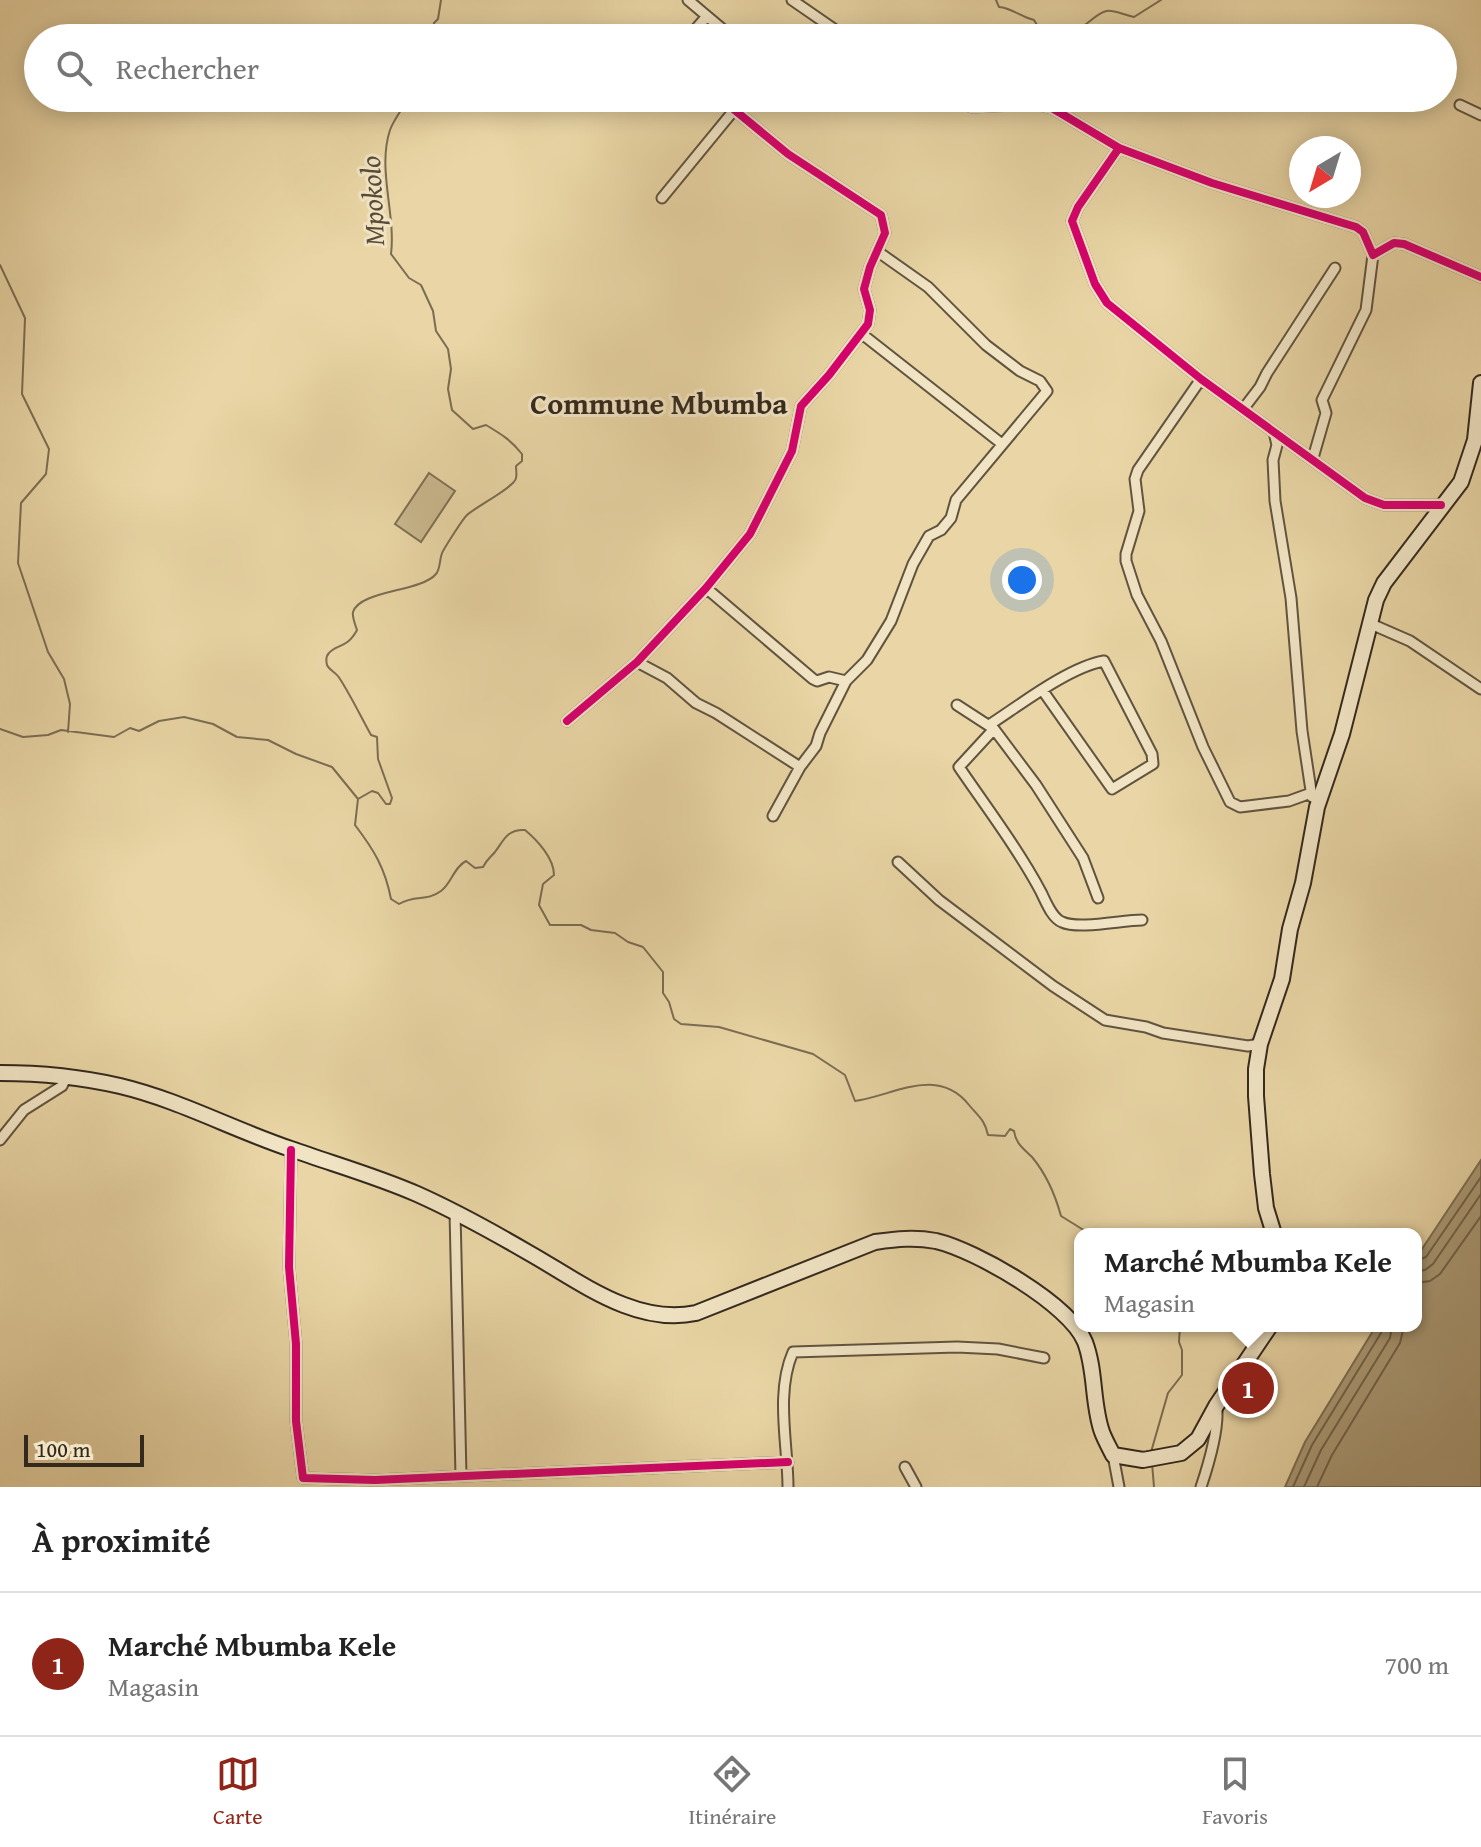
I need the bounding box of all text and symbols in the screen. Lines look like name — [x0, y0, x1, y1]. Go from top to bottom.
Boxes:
search box — [24, 24, 1457, 112]
icon: search — [52, 46, 96, 90]
text: Rechercher — [116, 46, 259, 90]
north arrow — [1289, 136, 1361, 208]
water label: Mpokolo — [349, 155, 394, 247]
district label: Commune Mbumba — [530, 381, 788, 425]
your location — [1002, 560, 1042, 600]
popup — [1074, 1228, 1422, 1332]
text: Marché Mbumba Kele — [1104, 1239, 1392, 1283]
text: Magasin — [1104, 1283, 1195, 1322]
pin: 1 — [1222, 1358, 1274, 1418]
scale bar — [24, 1431, 144, 1467]
text: 100 m — [36, 1433, 91, 1465]
text: À proximité — [32, 1515, 211, 1564]
text: Marché Mbumba Kele — [108, 1623, 396, 1667]
text: 1 — [51, 1645, 65, 1684]
text: 700 m — [1384, 1645, 1449, 1684]
text: Magasin — [108, 1667, 199, 1706]
tab: Carte — [213, 1752, 263, 1832]
tab: Itinéraire — [688, 1752, 776, 1832]
tab: Favoris — [1202, 1752, 1268, 1832]

